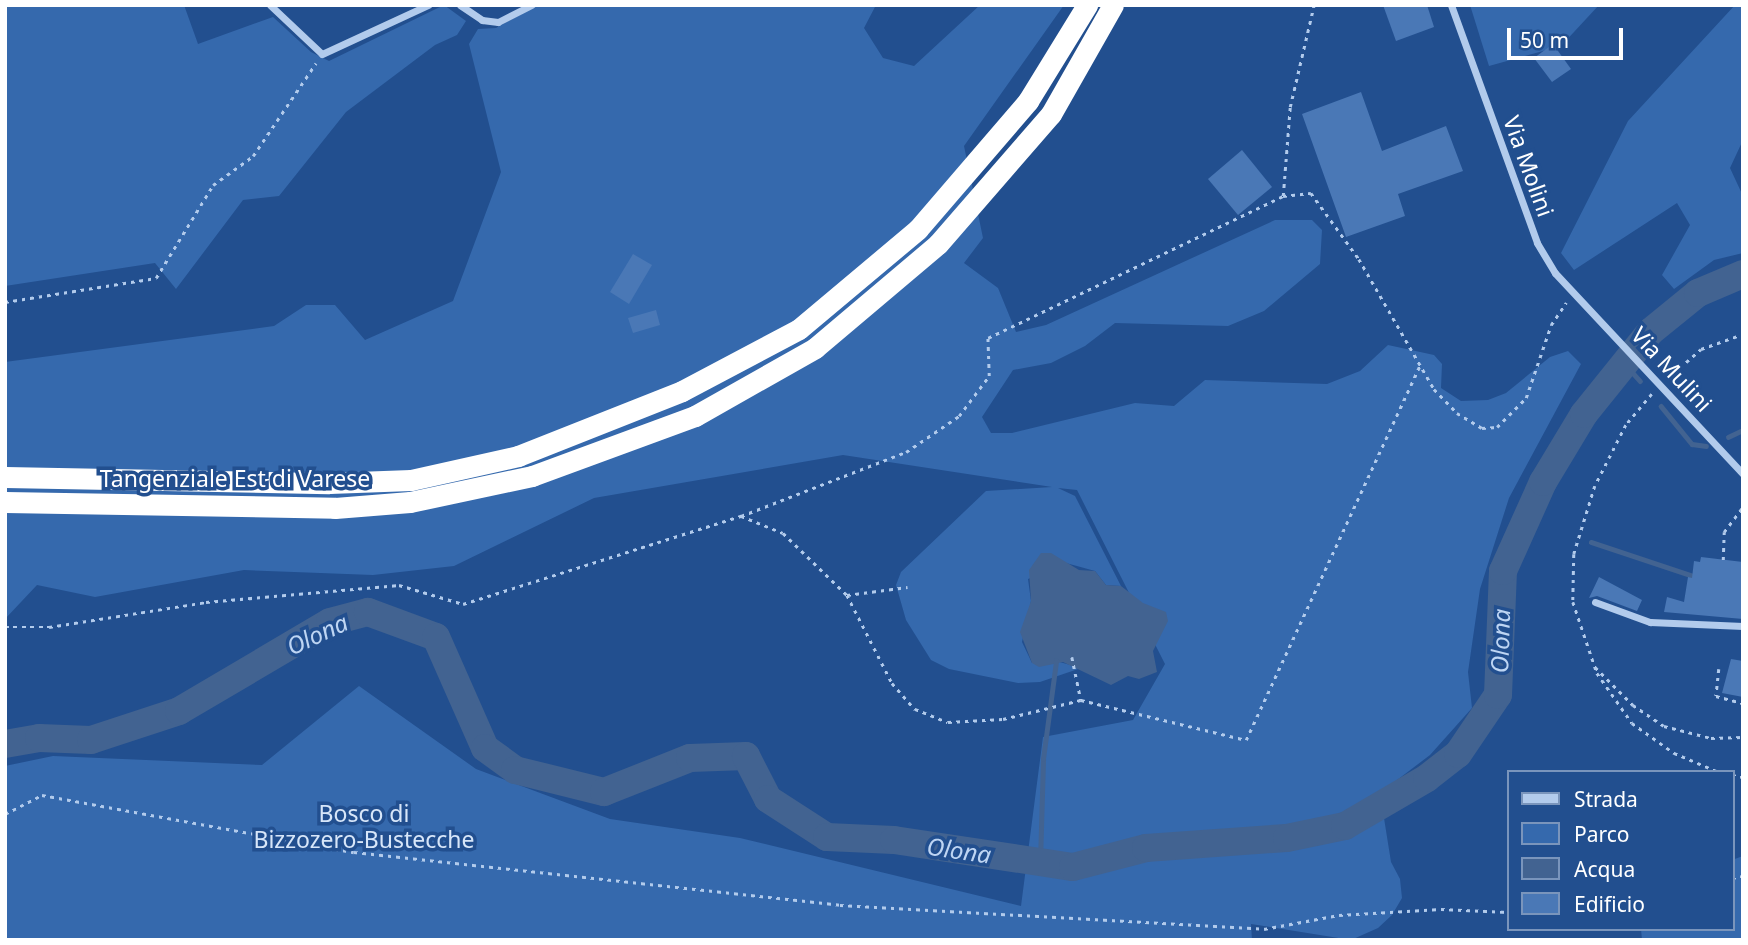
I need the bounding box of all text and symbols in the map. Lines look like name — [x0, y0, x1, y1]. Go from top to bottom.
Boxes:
scale bar — [1510, 14, 1626, 58]
text: 50 m — [1520, 26, 1569, 54]
street label: Via Molini — [1498, 112, 1560, 220]
street label: Via Mulini — [1626, 321, 1718, 417]
street label: Tangenziale Est di Varese — [100, 464, 370, 492]
water label: Olona — [282, 607, 352, 661]
water label: Olona — [1484, 608, 1516, 674]
legend — [1506, 770, 1734, 931]
text: Strada — [1574, 785, 1638, 813]
park label: Bosco di Bizzozero-Bustecche — [253, 799, 475, 853]
text: Parco — [1574, 820, 1630, 848]
water label: Olona — [925, 831, 993, 869]
text: Acqua — [1574, 855, 1635, 883]
text: Edificio — [1574, 890, 1645, 918]

